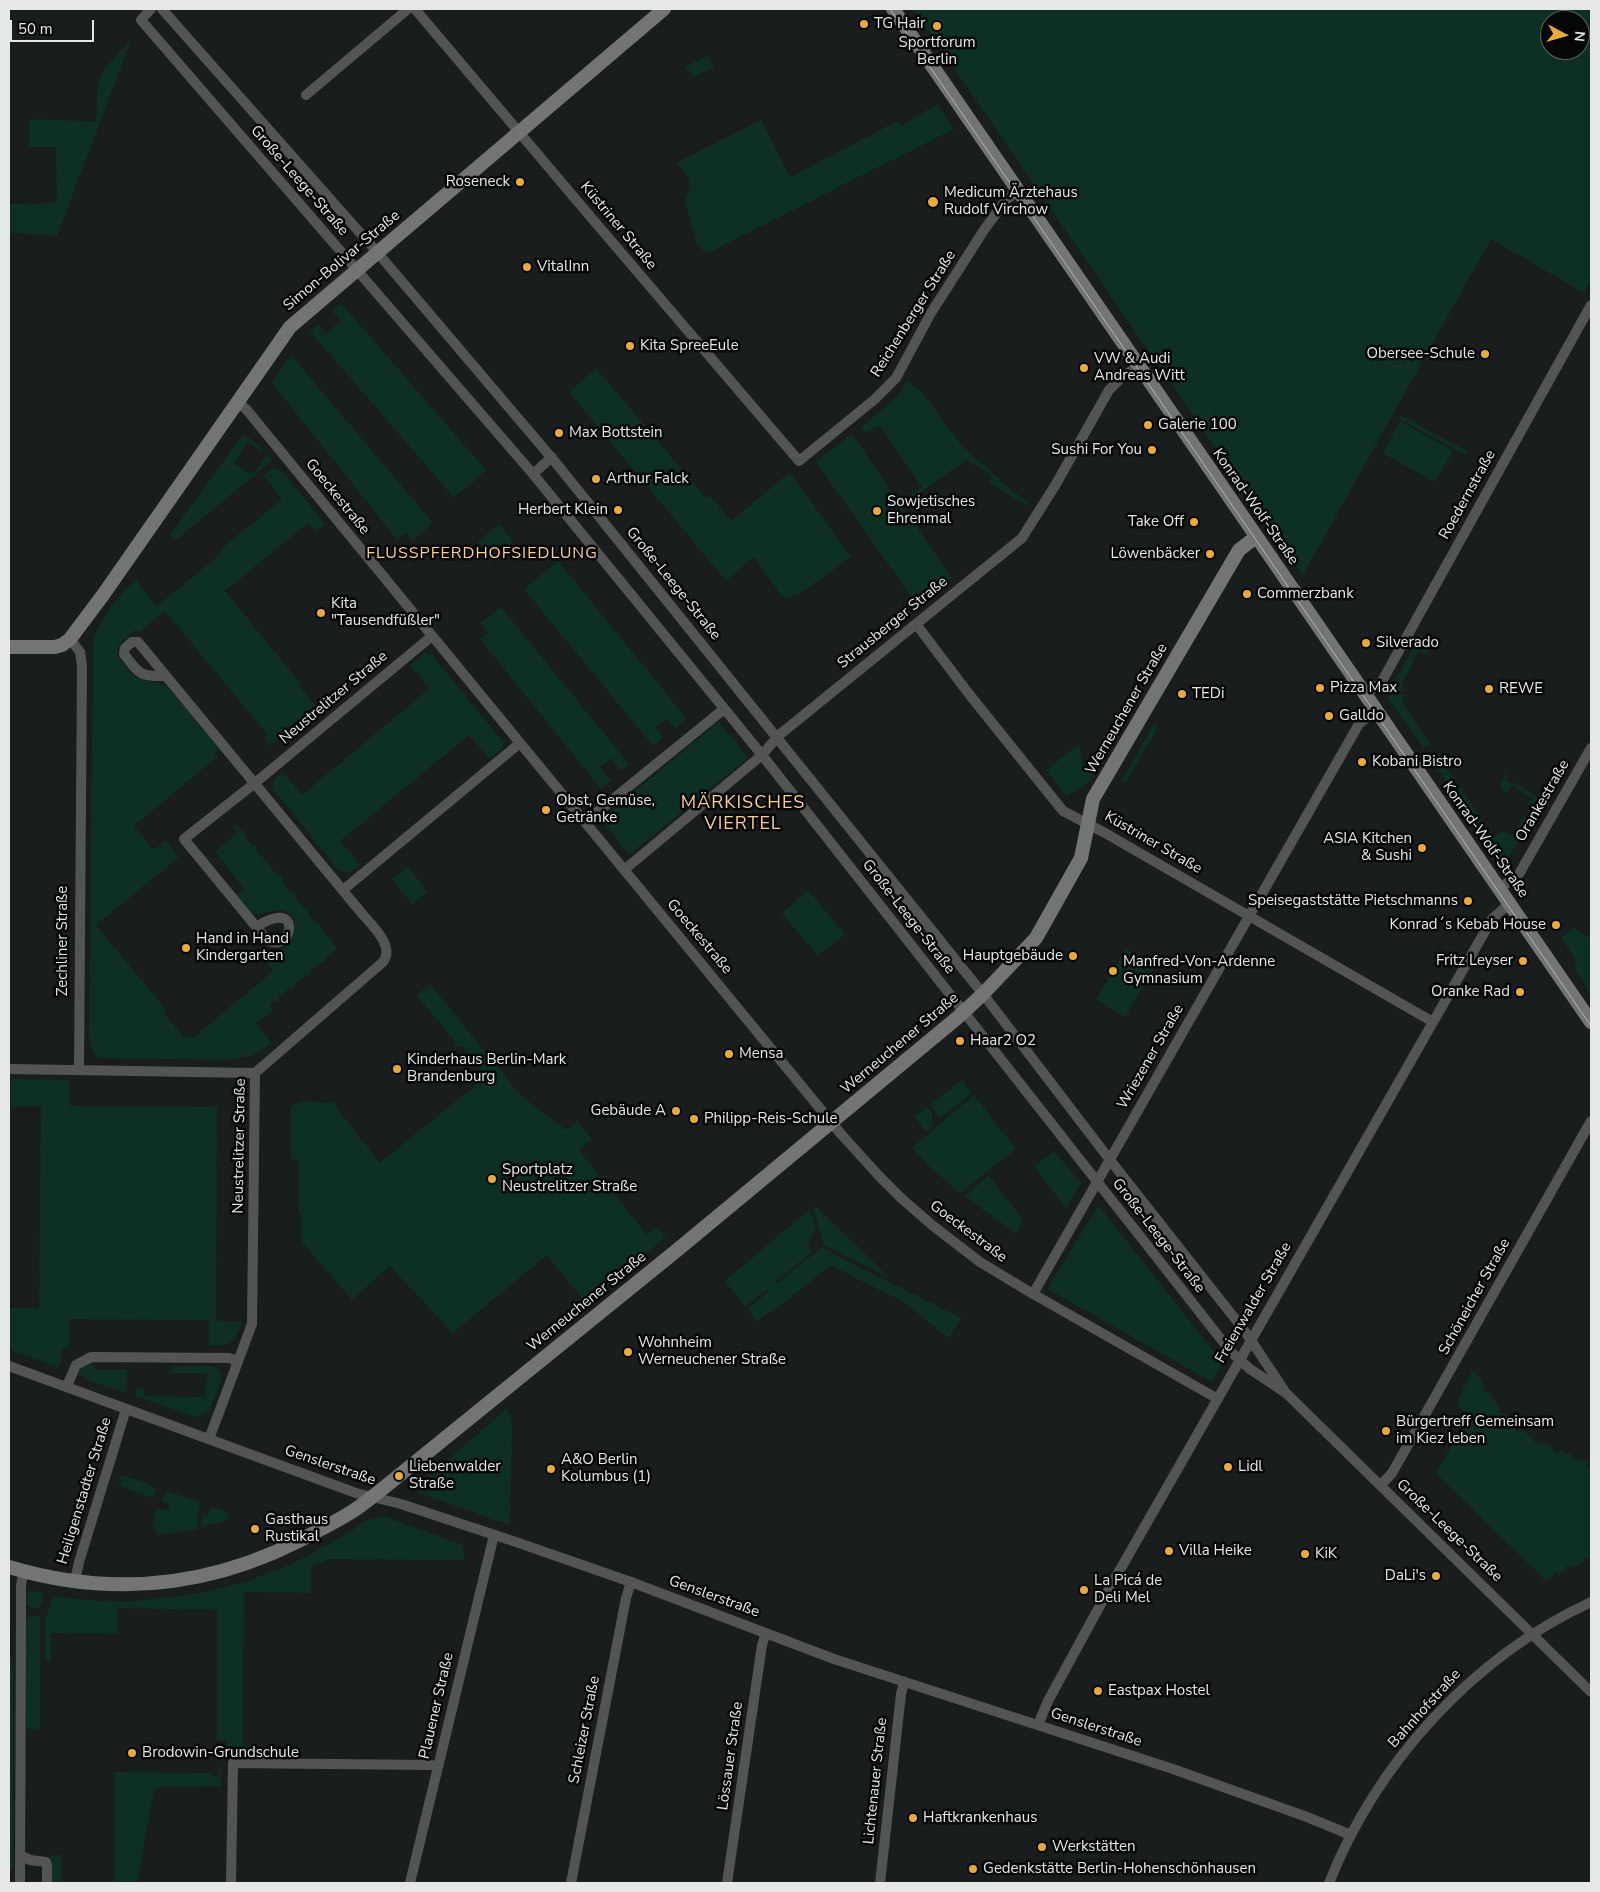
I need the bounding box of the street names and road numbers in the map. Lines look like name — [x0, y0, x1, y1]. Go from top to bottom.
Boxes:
street label: Große-Leege-Straße — [246, 122, 352, 240]
street label: Küstriner Straße — [576, 178, 660, 274]
street label: Simon-Bolivar-Straße — [280, 207, 404, 315]
street label: Reichenberger Straße — [868, 247, 960, 381]
street label: Konrad-Wolf-Straße — [1208, 445, 1302, 569]
street label: Roedernstraße — [1436, 447, 1500, 543]
street label: Goeckestraße — [301, 455, 373, 539]
street label: Große-Leege-Straße — [622, 524, 724, 644]
street label: Strausberger Straße — [834, 573, 952, 673]
street label: Werneuchener Straße — [1082, 640, 1172, 778]
street label: Neustrelitzer Straße — [276, 648, 392, 748]
street label: Orankestraße — [1512, 757, 1574, 845]
street label: Konrad-Wolf-Straße — [1438, 778, 1532, 902]
street label: Küstriner Straße — [1101, 808, 1205, 878]
street label: Große-Leege-Straße — [858, 856, 958, 978]
street label: Zechliner Straße — [54, 886, 72, 996]
street label: Goeckestraße — [662, 896, 736, 978]
street label: Werneuchener Straße — [838, 990, 962, 1098]
street label: Wriezener Straße — [1114, 1001, 1188, 1113]
street label: Neustrelitzer Straße — [230, 1078, 250, 1214]
street label: Große-Leege-Straße — [1108, 1175, 1208, 1297]
street label: Goeckestraße — [926, 1197, 1010, 1267]
street label: Schöneicher Straße — [1435, 1236, 1515, 1358]
street label: Freienwalder Straße — [1212, 1239, 1296, 1367]
street label: Werneuchener Straße — [524, 1248, 650, 1356]
street label: Heiligenstadter Straße — [54, 1415, 116, 1567]
street label: Genslerstraße — [282, 1442, 378, 1490]
street label: Große-Leege-Straße — [1392, 1476, 1506, 1586]
street label: Genslerstraße — [666, 1572, 762, 1622]
street label: Plauener Straße — [416, 1651, 458, 1761]
street label: Bahnhofstraße — [1385, 1666, 1465, 1752]
street label: Schleizer Straße — [566, 1675, 604, 1785]
street label: Lössauer Straße — [714, 1701, 748, 1811]
street label: Genslerstraße — [1048, 1705, 1144, 1751]
street label: Lichtenauer Straße — [860, 1717, 892, 1845]

